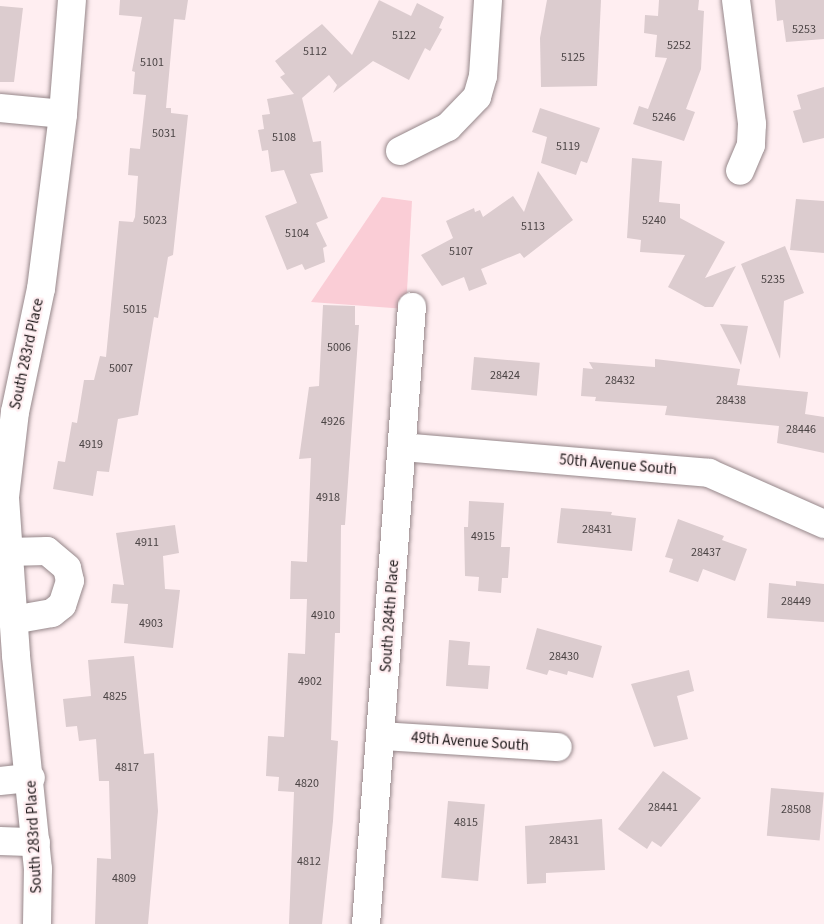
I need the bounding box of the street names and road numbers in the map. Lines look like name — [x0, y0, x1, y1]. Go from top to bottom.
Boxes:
street label: South 283rd Place — [6, 297, 48, 411]
street label: 50th Avenue South — [558, 451, 678, 479]
street label: South 284th Place — [377, 559, 403, 673]
street label: 49th Avenue South — [411, 729, 529, 755]
street label: South 283rd Place — [22, 780, 46, 894]

